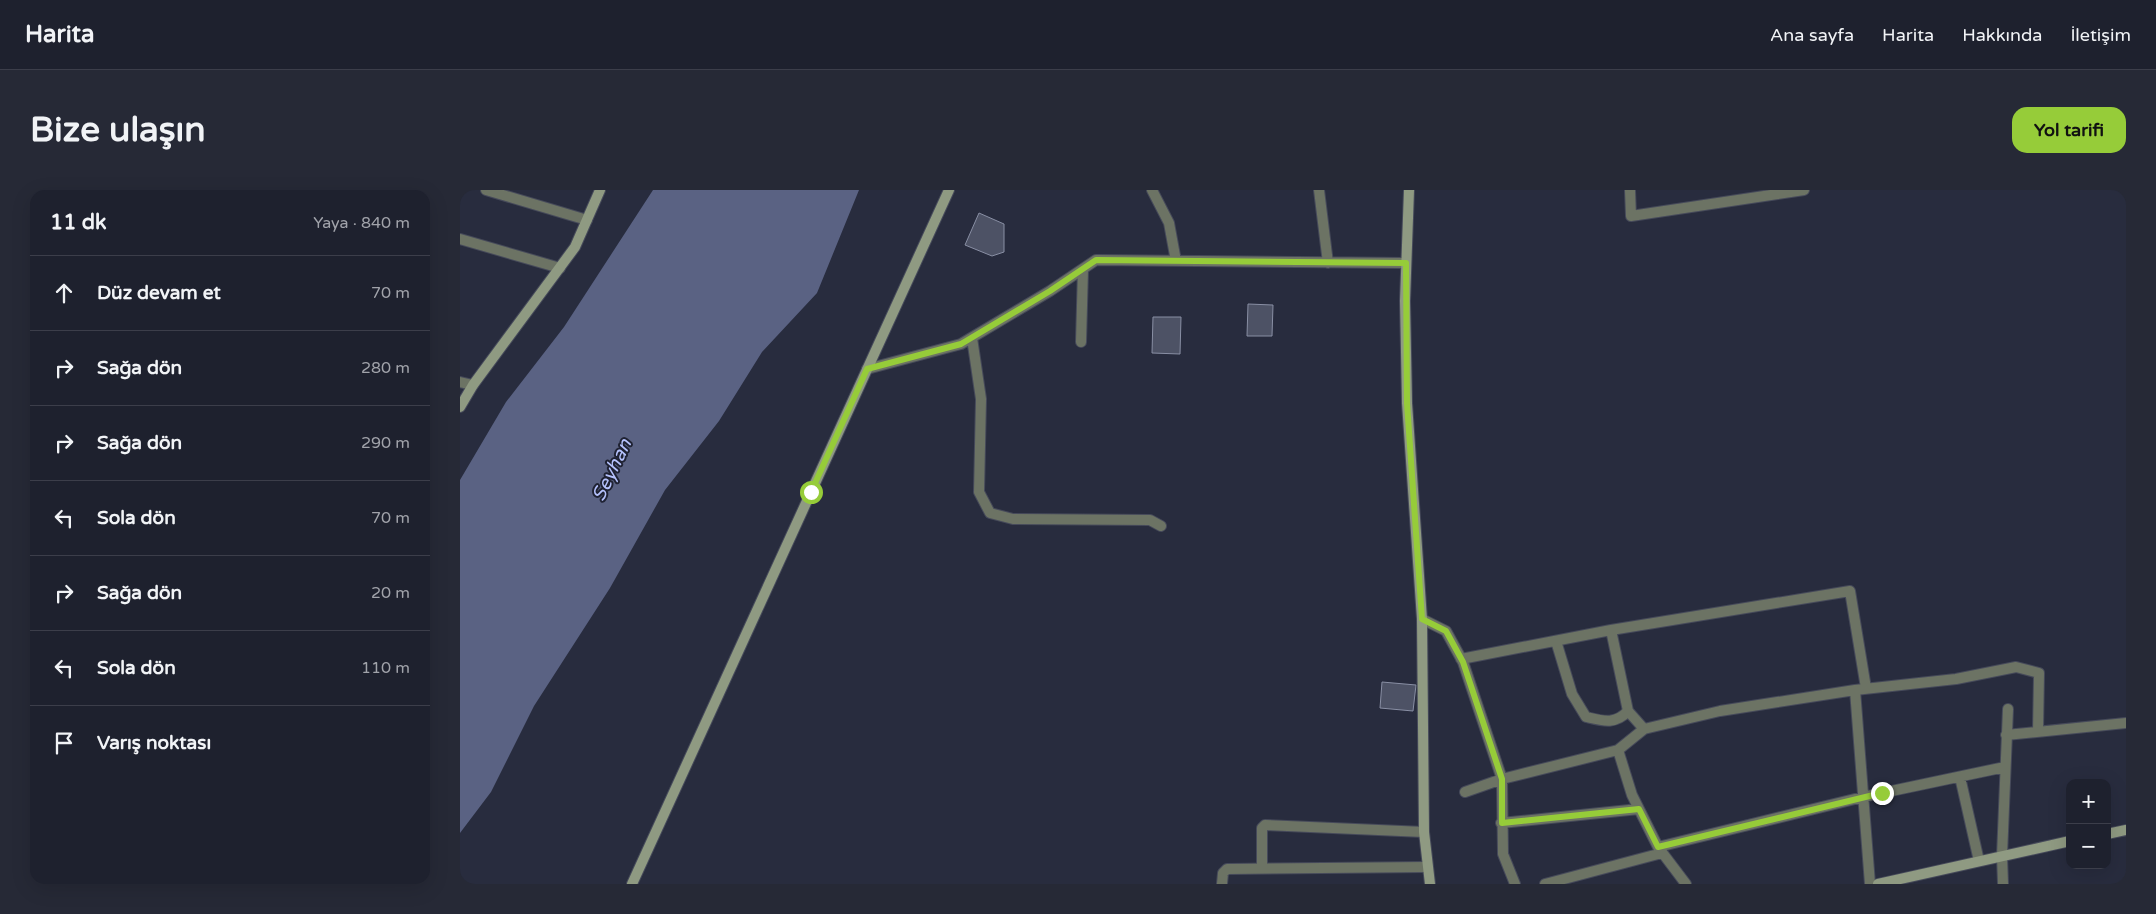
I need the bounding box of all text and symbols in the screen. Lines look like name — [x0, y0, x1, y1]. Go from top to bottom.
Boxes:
text: Harita — [25, 20, 94, 49]
text: Ana sayfa — [1770, 24, 1854, 46]
text: Harita — [1882, 24, 1934, 46]
text: Hakkında — [1962, 24, 2042, 46]
text: İletişim — [2070, 24, 2131, 46]
button: Yol tarifi — [2012, 107, 2126, 153]
text: Bize ulaşın — [30, 109, 206, 151]
text: 11 dk — [50, 210, 107, 235]
text: Yaya · 840 m — [313, 213, 410, 233]
icon: ahead — [50, 279, 78, 307]
text: Düz devam et — [97, 282, 221, 304]
text: 70 m — [371, 283, 410, 303]
icon: right — [50, 354, 78, 382]
text: Sağa dön — [97, 357, 182, 379]
text: 280 m — [361, 358, 410, 378]
icon: right — [50, 429, 78, 457]
text: Sağa dön — [97, 432, 182, 454]
text: 290 m — [361, 433, 410, 453]
water label: Seyhan — [588, 435, 637, 505]
route start — [800, 481, 823, 504]
icon: left — [50, 504, 78, 532]
text: Sola dön — [97, 507, 176, 529]
text: 70 m — [371, 508, 410, 528]
icon: right — [50, 579, 78, 607]
text: Sağa dön — [97, 582, 182, 604]
text: 20 m — [371, 583, 410, 603]
icon: left — [50, 654, 78, 682]
text: Sola dön — [97, 657, 176, 679]
text: 110 m — [361, 658, 410, 678]
icon: arrive — [50, 729, 78, 757]
text: Varış noktası — [97, 732, 211, 754]
map controls — [2066, 779, 2111, 869]
button: + — [2066, 779, 2111, 824]
route end — [1871, 782, 1894, 805]
button: − — [2066, 824, 2111, 869]

